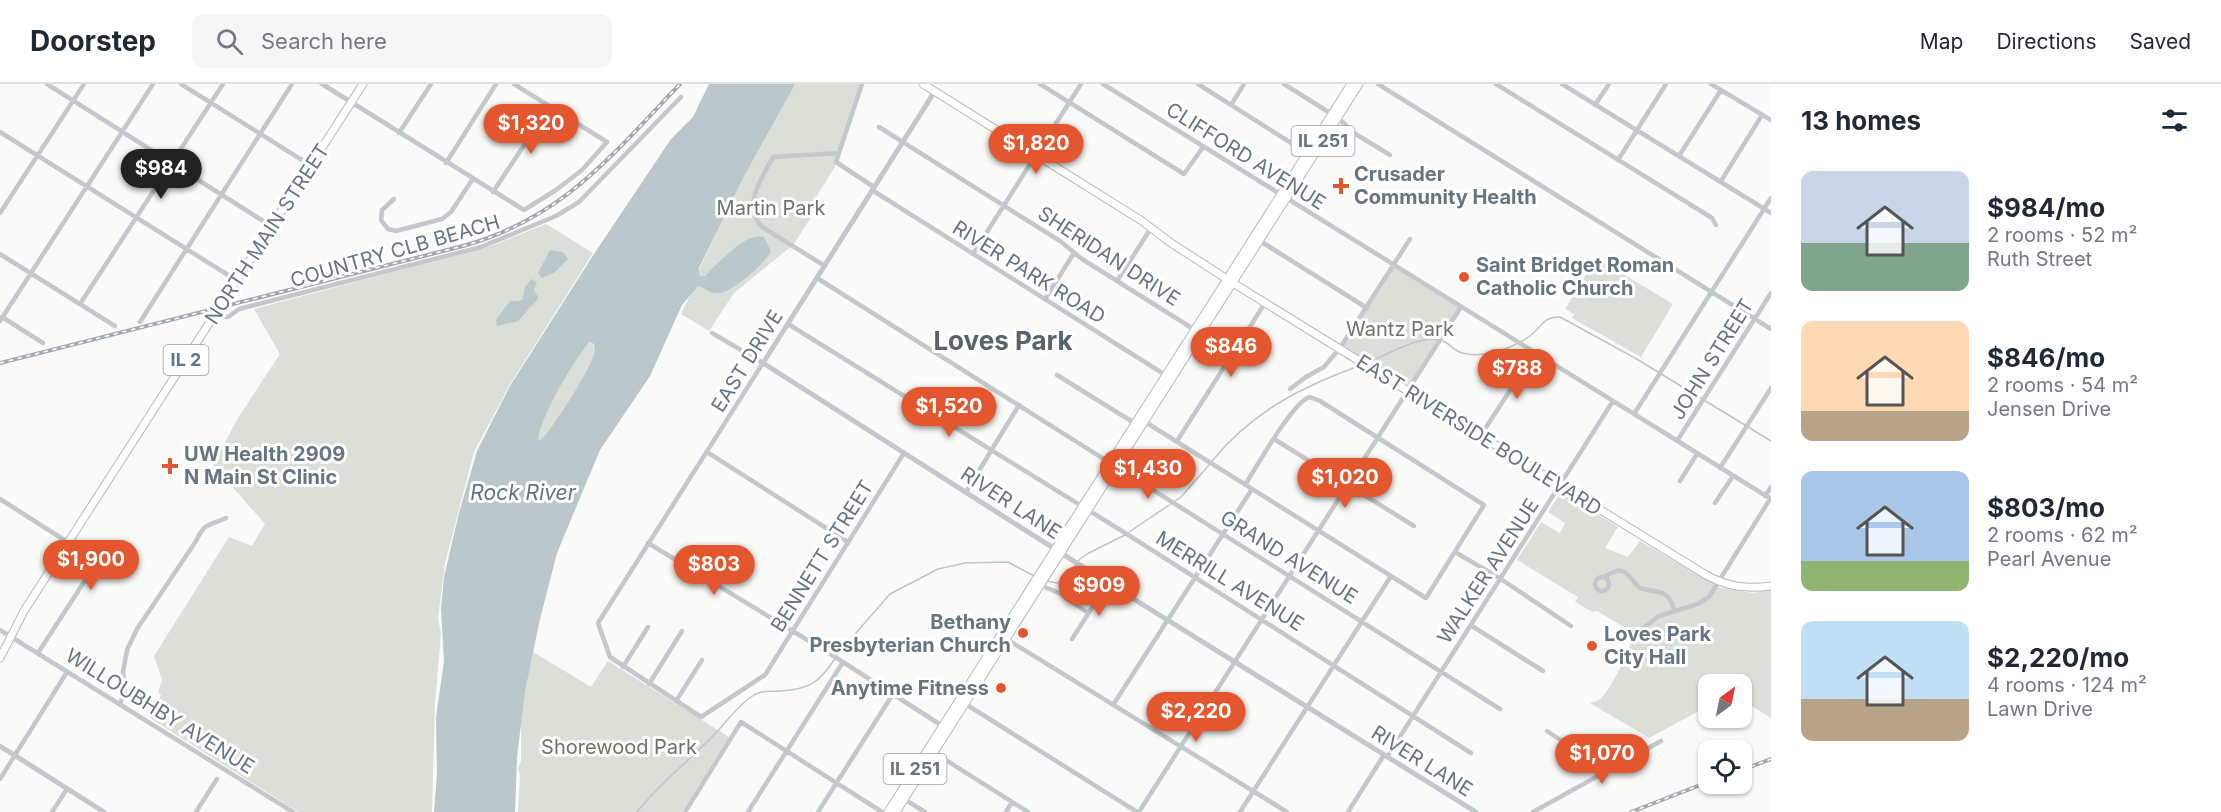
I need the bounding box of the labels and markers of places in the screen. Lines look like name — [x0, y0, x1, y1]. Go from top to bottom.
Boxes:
pin: $1,320 — [482, 104, 580, 155]
pin: $1,820 — [987, 124, 1085, 175]
pin: $984 — [125, 149, 197, 200]
place label: Crusader Community Health — [1354, 162, 1537, 209]
marker: Crusader Community Health — [1332, 177, 1350, 195]
place label: Saint Bridget Roman Catholic Church — [1476, 253, 1674, 300]
marker: Saint Bridget Roman Catholic Church — [1457, 270, 1471, 284]
pin: $846 — [1195, 327, 1267, 378]
pin: $788 — [1481, 349, 1553, 400]
pin: $1,520 — [900, 387, 998, 438]
place label: UW Health 2909 N Main St Clinic — [184, 442, 345, 489]
pin: $1,430 — [1099, 449, 1197, 500]
marker: UW Health 2909 N Main St Clinic — [161, 457, 179, 475]
pin: $1,020 — [1296, 458, 1394, 509]
pin: $1,900 — [42, 540, 140, 591]
pin: $803 — [678, 545, 750, 596]
pin: $909 — [1063, 566, 1135, 617]
place label: Bethany Presbyterian Church — [810, 610, 1011, 657]
place label: Loves Park City Hall — [1604, 622, 1711, 669]
marker: Bethany Presbyterian Church — [1016, 626, 1030, 640]
marker: Loves Park City Hall — [1585, 639, 1599, 653]
place label: Anytime Fitness — [831, 676, 989, 700]
marker: Anytime Fitness — [994, 681, 1008, 695]
pin: $2,220 — [1147, 692, 1245, 743]
pin: $1,070 — [1553, 734, 1651, 785]

